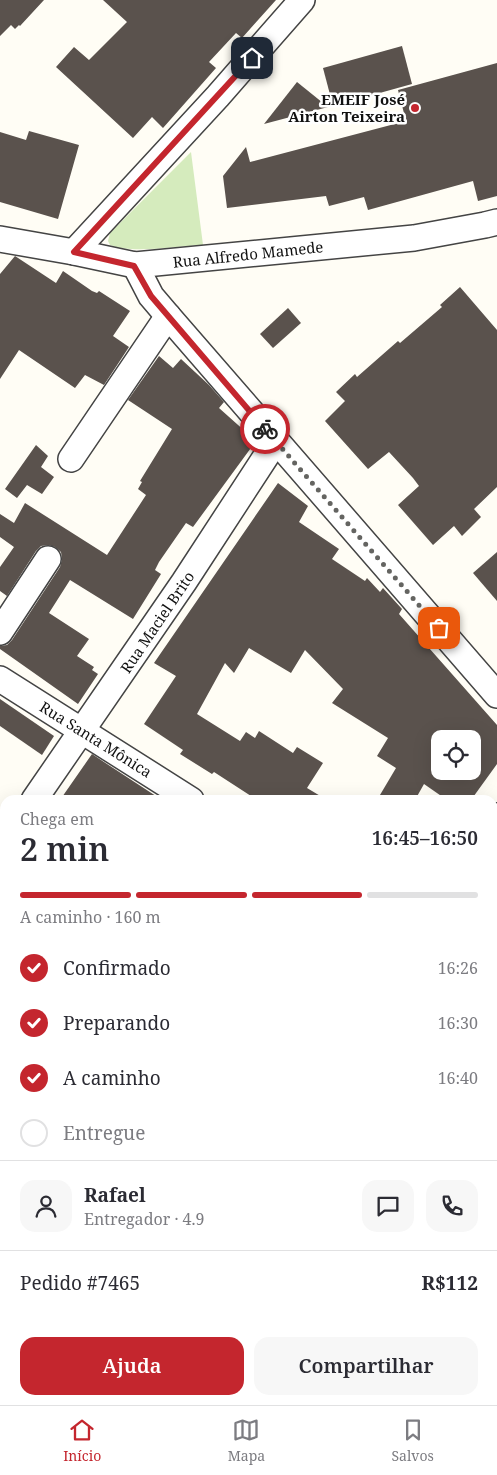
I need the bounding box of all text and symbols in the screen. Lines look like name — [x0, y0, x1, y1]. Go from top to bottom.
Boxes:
pin — [231, 37, 273, 79]
icon: home — [238, 44, 266, 72]
place label: EMEIF José Airton Teixeira — [288, 89, 405, 126]
marker: EMEIF José Airton Teixeira — [409, 102, 421, 114]
street label: Rua Alfredo Mamede — [172, 236, 324, 272]
courier — [240, 404, 290, 454]
icon: bike — [251, 415, 279, 443]
street label: Rua Maciel Brito — [116, 567, 198, 677]
pin — [418, 607, 460, 649]
icon: bag — [425, 614, 453, 642]
street label: Rua Santa Mônica — [36, 696, 156, 782]
map controls — [431, 730, 481, 780]
button: locate — [431, 730, 481, 780]
text: Chega em — [20, 808, 94, 830]
text: 16:45–16:50 — [372, 825, 478, 851]
text: 2 min — [20, 827, 109, 870]
text: A caminho · 160 m — [20, 906, 161, 928]
icon: check — [20, 954, 48, 982]
text: Confirmado — [63, 955, 171, 981]
text: 16:26 — [438, 957, 478, 979]
icon: check — [20, 1009, 48, 1037]
text: Preparando — [63, 1010, 170, 1036]
text: 16:30 — [438, 1012, 478, 1034]
icon: check — [20, 1064, 48, 1092]
text: A caminho — [63, 1065, 161, 1091]
text: 16:40 — [438, 1067, 478, 1089]
text: Entregue — [63, 1120, 145, 1146]
button: person — [20, 1180, 72, 1232]
button: chat — [362, 1180, 414, 1232]
button: phone — [426, 1180, 478, 1232]
text: Rafael — [84, 1182, 146, 1208]
text: Entregador · 4.9 — [84, 1208, 204, 1230]
text: Pedido #7465 — [20, 1270, 140, 1296]
text: R$112 — [422, 1270, 478, 1296]
button: Ajuda — [20, 1337, 244, 1395]
button: Compartilhar — [254, 1337, 478, 1395]
tab: Início — [63, 1416, 101, 1465]
tab: Mapa — [228, 1416, 265, 1465]
tab: Salvos — [391, 1416, 434, 1465]

